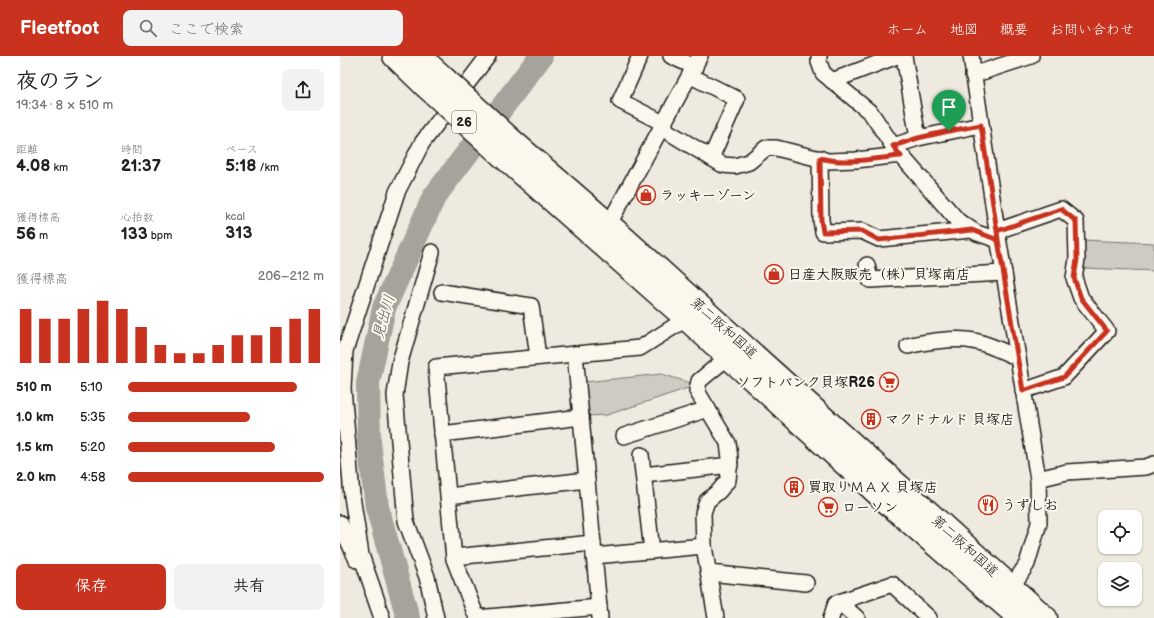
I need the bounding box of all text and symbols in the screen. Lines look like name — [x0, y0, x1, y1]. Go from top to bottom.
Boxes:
search box — [123, 10, 403, 46]
text: Fleetfoot — [20, 17, 99, 40]
icon: search — [137, 17, 159, 39]
text: ここで検索 — [169, 20, 244, 39]
text: ホーム — [887, 21, 928, 38]
text: 地図 — [950, 21, 978, 38]
text: 概要 — [1000, 21, 1028, 38]
text: お問い合わせ — [1050, 21, 1134, 38]
text: 夜のラン — [16, 68, 104, 95]
button: share — [282, 69, 324, 111]
pin — [932, 90, 966, 131]
icon: arrive — [938, 96, 960, 118]
text: 19:34 · 8 × 510 m — [16, 97, 113, 113]
road number: 26 — [452, 111, 476, 133]
text: 距離 — [16, 143, 38, 156]
text: 時間 — [121, 143, 143, 156]
text: ペース — [225, 143, 258, 156]
text: 4.08 — [16, 156, 51, 176]
text: 21:37 — [121, 156, 161, 176]
text: 5:18 — [225, 156, 257, 176]
text: km — [51, 161, 68, 174]
text: /km — [257, 161, 279, 174]
shop icon: ラッキーゾーン — [635, 184, 657, 206]
place label: ラッキーゾーン — [660, 187, 756, 204]
text: kcal — [225, 210, 245, 223]
text: 獲得標高 — [16, 211, 60, 224]
text: 心拍数 — [121, 211, 154, 224]
text: 313 — [225, 223, 252, 243]
text: 56 — [16, 224, 36, 244]
text: 133 — [121, 224, 148, 244]
text: m — [36, 229, 48, 242]
text: bpm — [148, 229, 172, 242]
shop icon: 日産大阪販売（株）貝塚南店 — [763, 263, 785, 285]
place label: 日産大阪販売（株）貝塚南店 — [788, 266, 970, 283]
text: 206–212 m — [258, 268, 324, 284]
text: 獲得標高 — [16, 271, 68, 287]
water label: 見出川 — [369, 293, 399, 341]
street label: 第二阪和国道 — [687, 294, 761, 362]
supermarket icon: ソフトバンク貝塚R26 — [878, 371, 900, 393]
place label: ソフトバンク貝塚R26 — [737, 374, 875, 391]
text: 510 m — [16, 379, 52, 395]
text: 5:10 — [80, 379, 103, 395]
building icon: マクドナルド 貝塚店 — [860, 408, 882, 430]
text: 1.0 km — [16, 409, 54, 425]
text: 5:35 — [80, 409, 106, 425]
place label: マクドナルド 貝塚店 — [885, 411, 1014, 428]
text: 1.5 km — [16, 439, 53, 455]
text: 5:20 — [80, 439, 105, 455]
text: 2.0 km — [16, 469, 56, 485]
text: 4:58 — [80, 469, 106, 485]
building icon: 買取りＭＡＸ 貝塚店 — [783, 476, 805, 498]
place label: 買取りＭＡＸ 貝塚店 — [808, 479, 938, 496]
restaurant icon: うずしお — [977, 494, 999, 516]
supermarket icon: ローソン — [817, 496, 839, 518]
place label: うずしお — [1002, 497, 1058, 514]
place label: ローソン — [842, 499, 898, 516]
map controls — [1098, 510, 1142, 606]
button: locate — [1098, 510, 1142, 554]
street label: 第二阪和国道 — [928, 512, 1002, 580]
button: layers — [1098, 562, 1142, 606]
button: 保存 — [16, 564, 166, 610]
button: 共有 — [174, 564, 324, 610]

